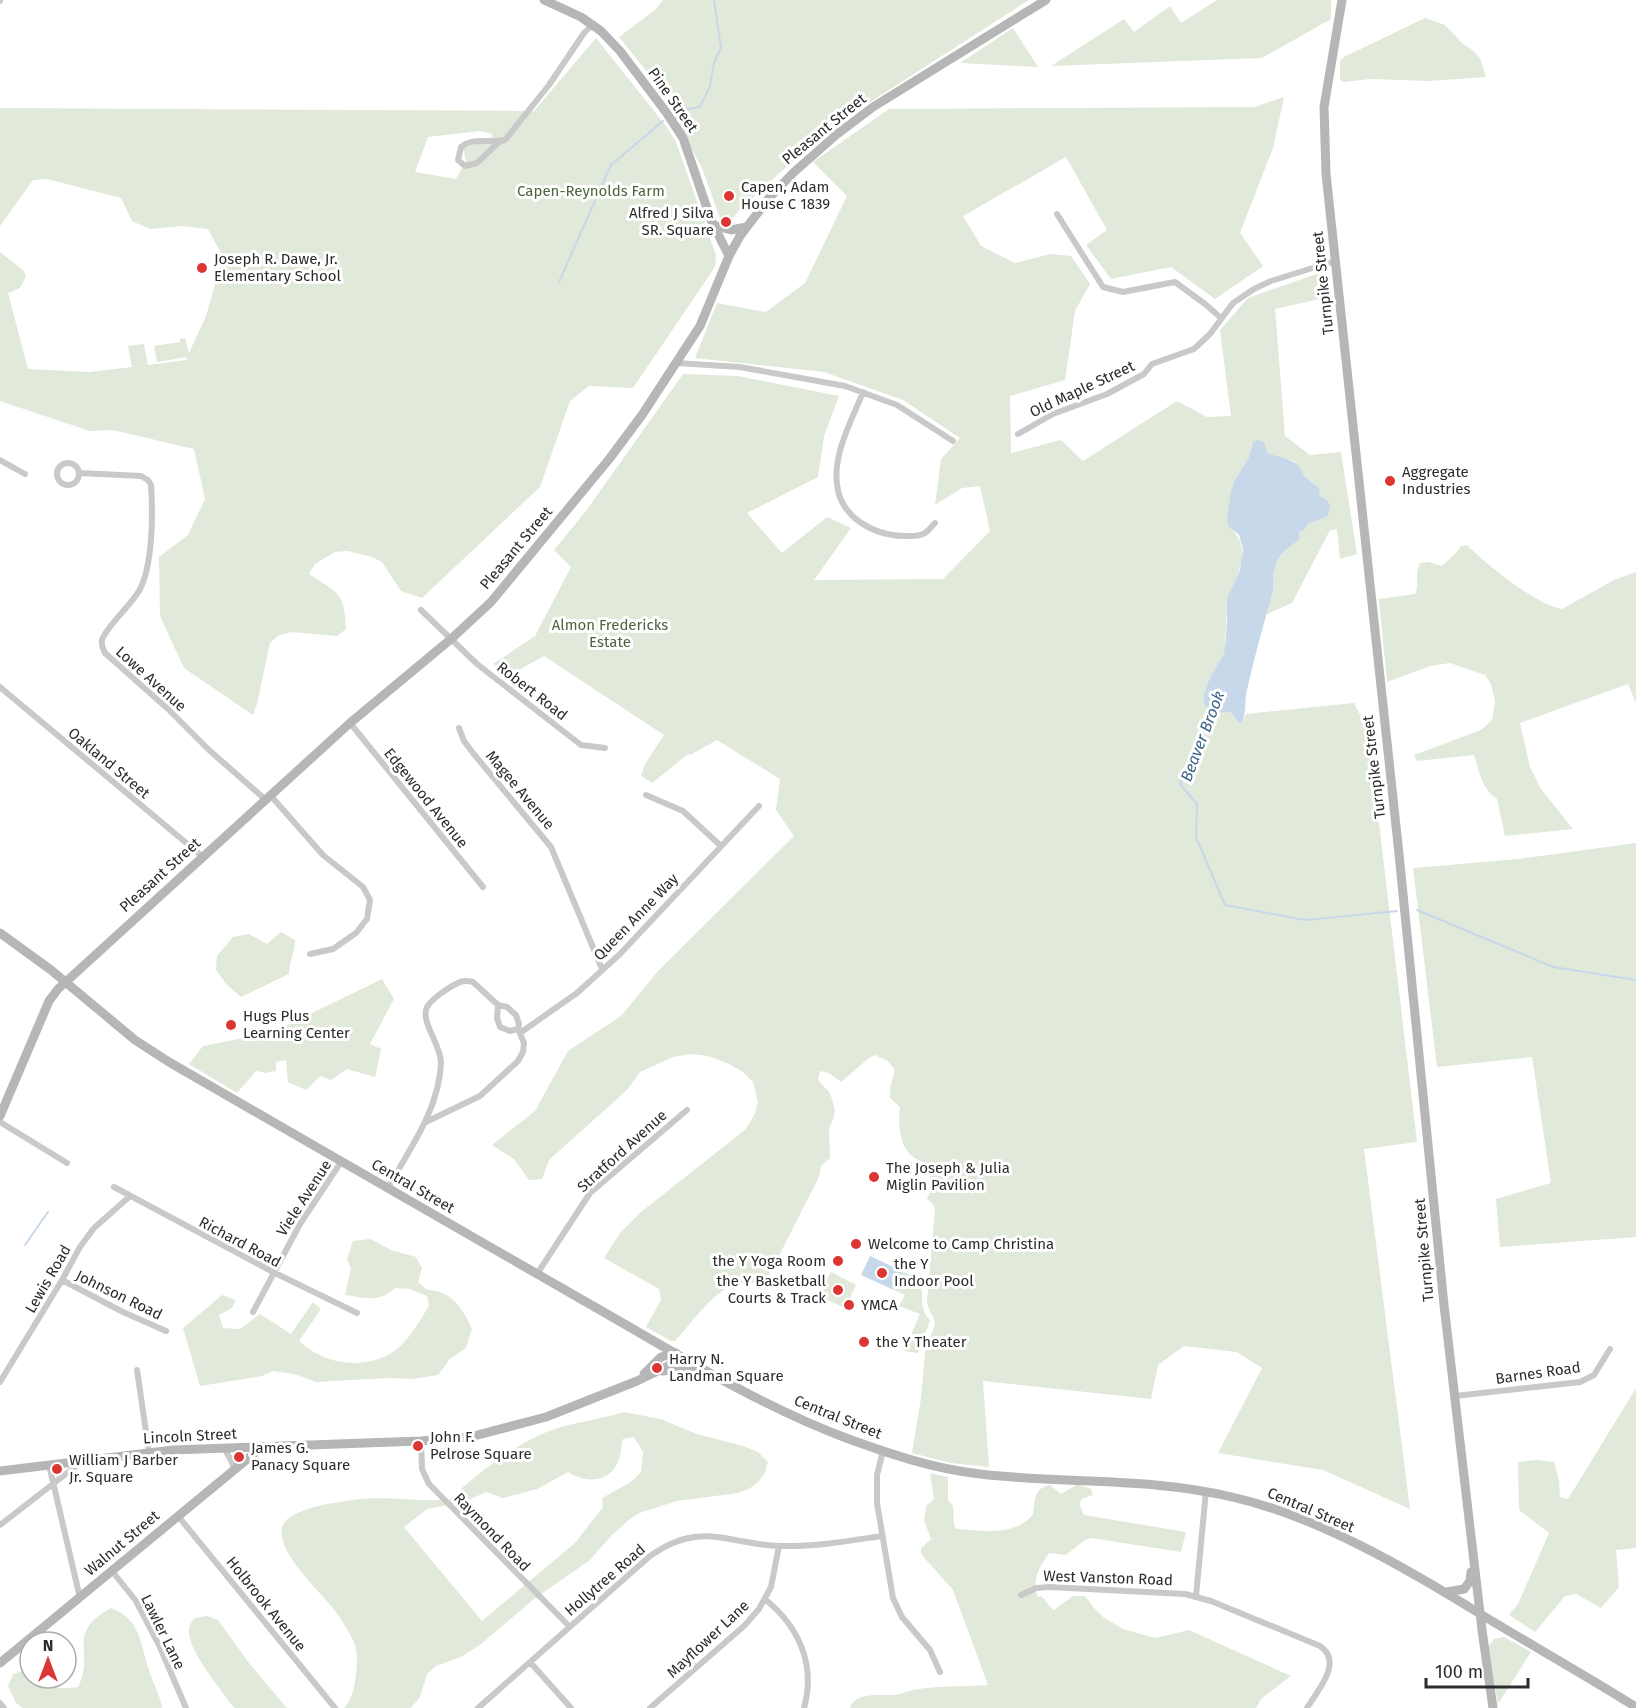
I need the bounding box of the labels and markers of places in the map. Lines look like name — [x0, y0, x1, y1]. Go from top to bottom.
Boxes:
place label: Capen, Adam House C 1839 — [741, 178, 830, 213]
marker: Capen, Adam House C 1839 — [722, 189, 736, 203]
place label: Alfred J Silva SR. Square — [629, 204, 714, 239]
marker: Alfred J Silva SR. Square — [719, 215, 733, 229]
place label: Joseph R. Dawe, Jr. Elementary School — [214, 250, 342, 285]
marker: Joseph R. Dawe, Jr. Elementary School — [195, 261, 209, 275]
place label: Aggregate Industries — [1402, 463, 1471, 498]
marker: Aggregate Industries — [1383, 474, 1397, 488]
place label: Hugs Plus Learning Center — [243, 1007, 350, 1042]
marker: Hugs Plus Learning Center — [224, 1018, 238, 1032]
place label: The Joseph & Julia Miglin Pavilion — [886, 1159, 1010, 1194]
marker: The Joseph & Julia Miglin Pavilion — [867, 1170, 881, 1184]
place label: Welcome to Camp Christina — [868, 1235, 1054, 1253]
marker: Welcome to Camp Christina — [849, 1237, 863, 1251]
place label: the Y Yoga Room — [712, 1252, 826, 1270]
marker: the Y Yoga Room — [831, 1254, 845, 1268]
place label: the Y Indoor Pool — [894, 1255, 974, 1290]
marker: the Y Indoor Pool — [875, 1266, 889, 1280]
place label: the Y Basketball Courts & Track — [717, 1272, 827, 1307]
marker: the Y Basketball Courts & Track — [831, 1283, 845, 1297]
place label: YMCA — [861, 1296, 898, 1314]
marker: YMCA — [842, 1298, 856, 1312]
place label: the Y Theater — [876, 1333, 967, 1351]
marker: the Y Theater — [857, 1335, 871, 1349]
place label: Harry N. Landman Square — [669, 1350, 784, 1385]
marker: Harry N. Landman Square — [650, 1361, 664, 1375]
place label: John F. Pelrose Square — [430, 1428, 532, 1463]
place label: James G. Panacy Square — [251, 1439, 350, 1474]
marker: John F. Pelrose Square — [411, 1439, 425, 1453]
marker: James G. Panacy Square — [232, 1450, 246, 1464]
place label: William J Barber Jr. Square — [69, 1451, 178, 1486]
marker: William J Barber Jr. Square — [50, 1462, 64, 1476]

